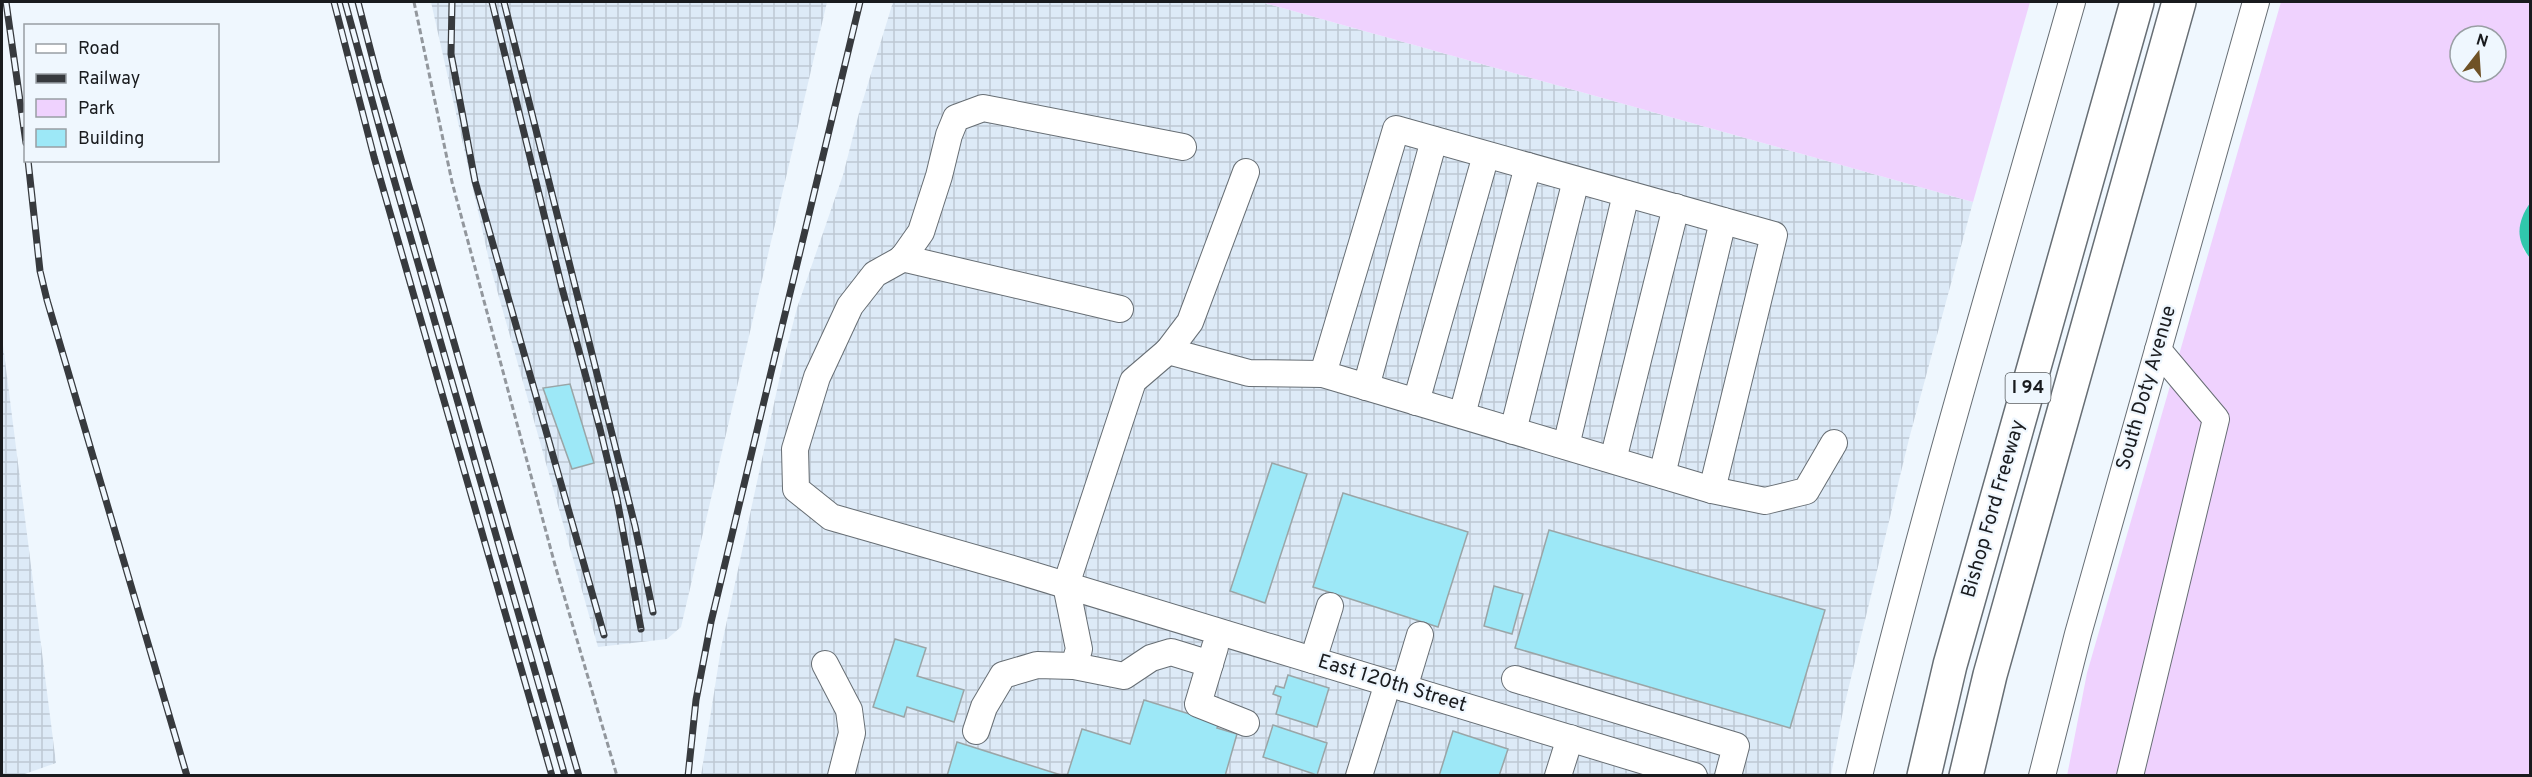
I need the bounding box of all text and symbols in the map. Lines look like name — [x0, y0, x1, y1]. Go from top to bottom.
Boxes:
legend — [24, 24, 219, 162]
north arrow — [2448, 24, 2508, 84]
text: N — [2473, 30, 2490, 53]
text: Road — [78, 38, 120, 61]
text: Railway — [78, 68, 140, 91]
text: Park — [78, 98, 115, 121]
text: Building — [78, 128, 144, 151]
street label: South Doty Avenue — [2111, 303, 2183, 473]
road number: I 94 — [2006, 373, 2050, 403]
street label: Bishop Ford Freeway — [1956, 417, 2032, 601]
street label: East 120th Street — [1314, 649, 1470, 719]

